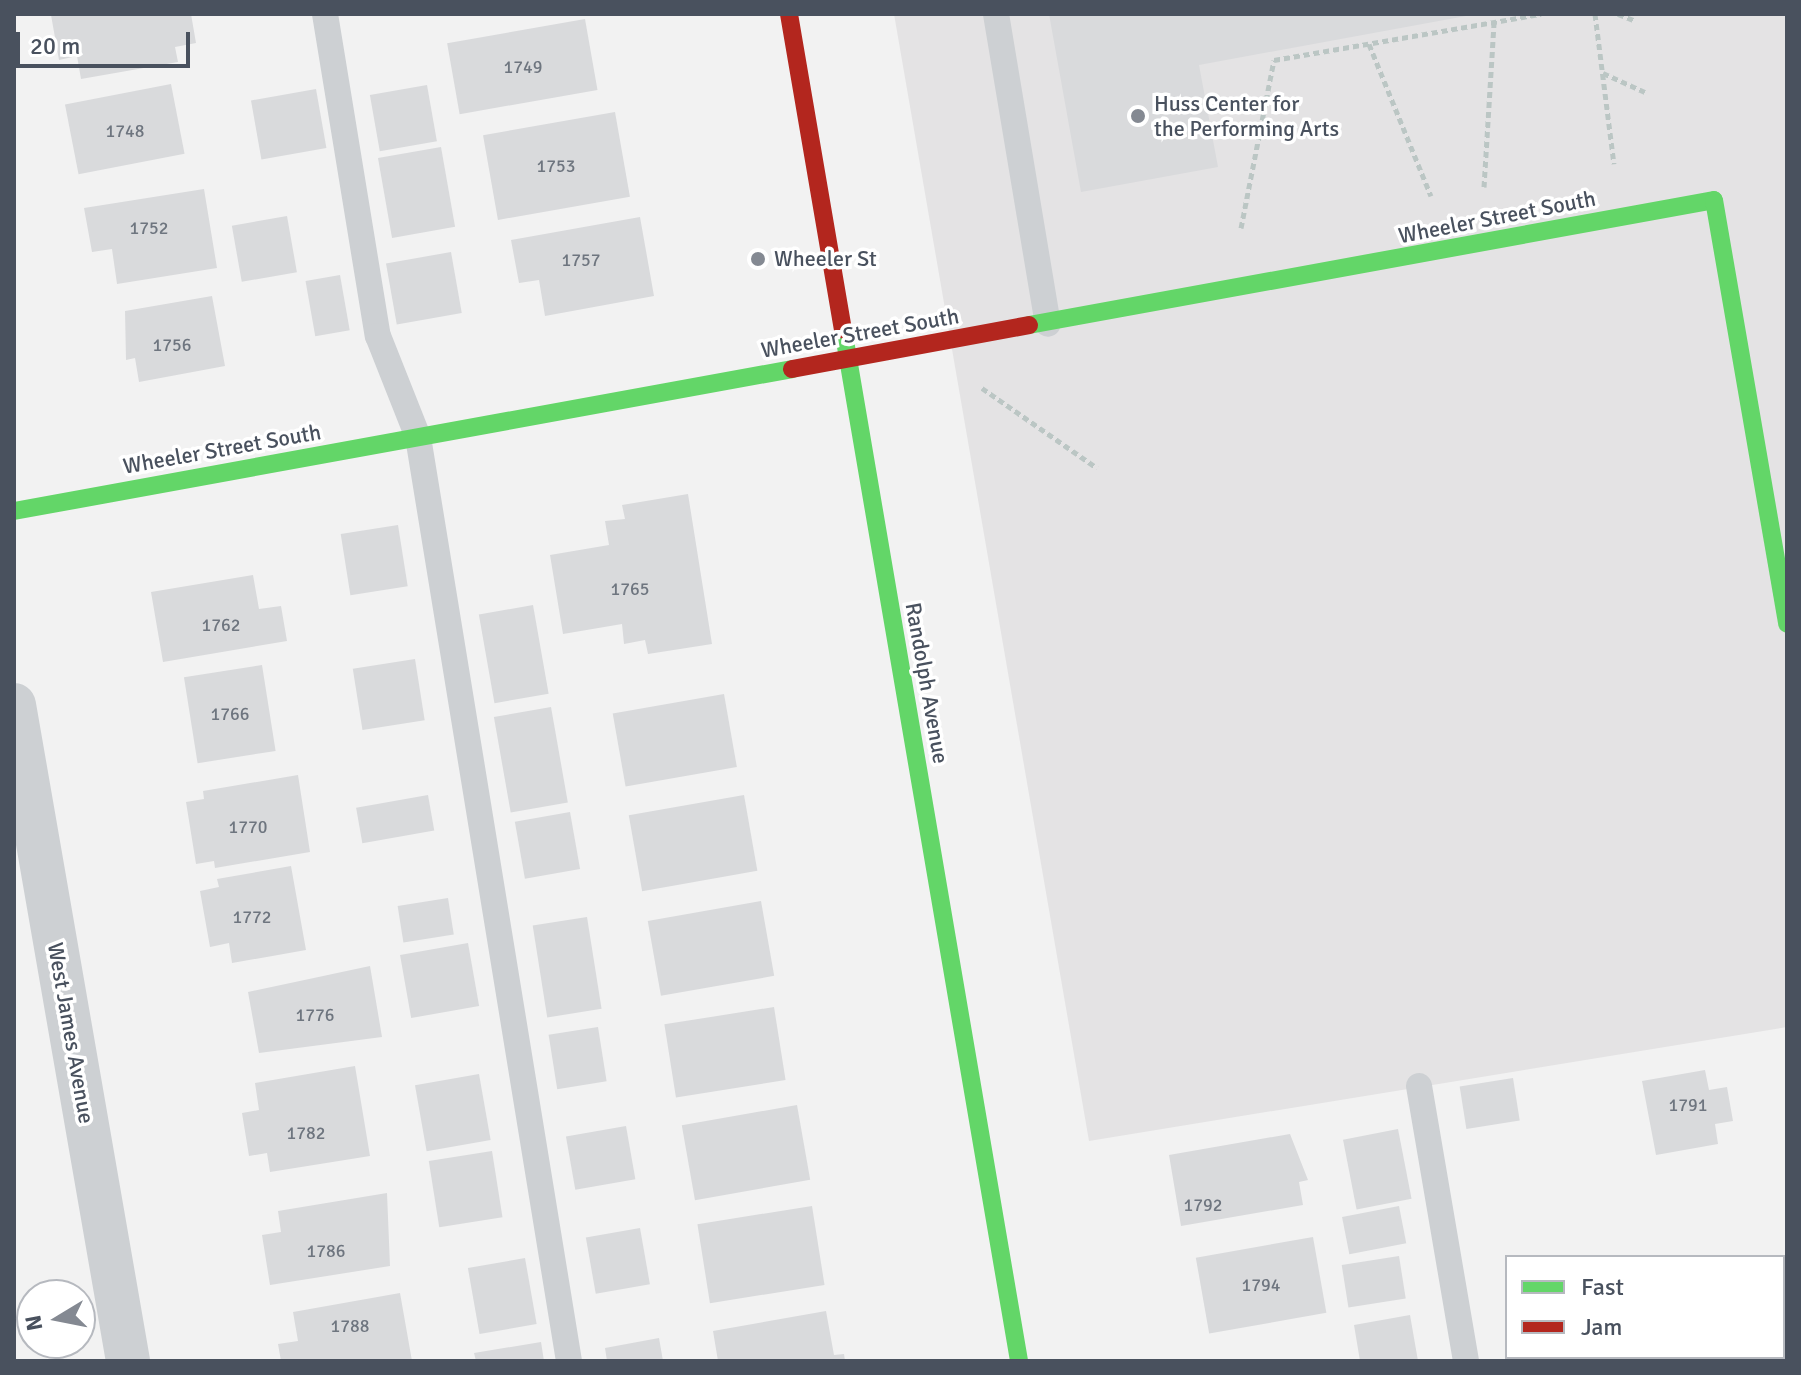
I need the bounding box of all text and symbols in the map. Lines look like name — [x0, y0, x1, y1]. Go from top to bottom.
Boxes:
scale bar — [20, 16, 194, 66]
text: 20 m — [30, 31, 80, 61]
house number: 1749 — [504, 56, 542, 78]
place label: Huss Center for the Performing Arts — [1154, 90, 1339, 142]
marker: Huss Center for the Performing Arts — [1129, 107, 1147, 125]
house number: 1748 — [106, 120, 144, 142]
house number: 1753 — [537, 155, 575, 177]
street label: Wheeler Street South — [1396, 185, 1598, 249]
house number: 1752 — [130, 217, 168, 239]
place label: Wheeler St — [774, 246, 877, 272]
house number: 1757 — [562, 249, 600, 271]
marker: Wheeler St — [749, 250, 767, 268]
street label: Wheeler Street South — [759, 303, 961, 363]
house number: 1756 — [153, 334, 191, 356]
street label: Wheeler Street South — [121, 419, 323, 479]
house number: 1765 — [611, 578, 649, 600]
street label: Randolph Avenue — [900, 600, 954, 766]
house number: 1762 — [202, 614, 240, 636]
house number: 1766 — [211, 703, 249, 725]
house number: 1770 — [229, 816, 267, 838]
house number: 1772 — [233, 906, 271, 928]
street label: West James Avenue — [42, 940, 100, 1126]
house number: 1776 — [296, 1004, 334, 1026]
house number: 1791 — [1669, 1094, 1707, 1116]
house number: 1782 — [287, 1122, 325, 1144]
house number: 1792 — [1184, 1194, 1222, 1216]
house number: 1786 — [307, 1240, 345, 1262]
legend — [1505, 1255, 1785, 1359]
text: Fast — [1581, 1272, 1624, 1302]
house number: 1794 — [1242, 1274, 1280, 1296]
north arrow — [16, 1279, 96, 1359]
text: Jam — [1581, 1312, 1622, 1342]
text: N — [19, 1313, 48, 1333]
house number: 1788 — [331, 1315, 369, 1337]

